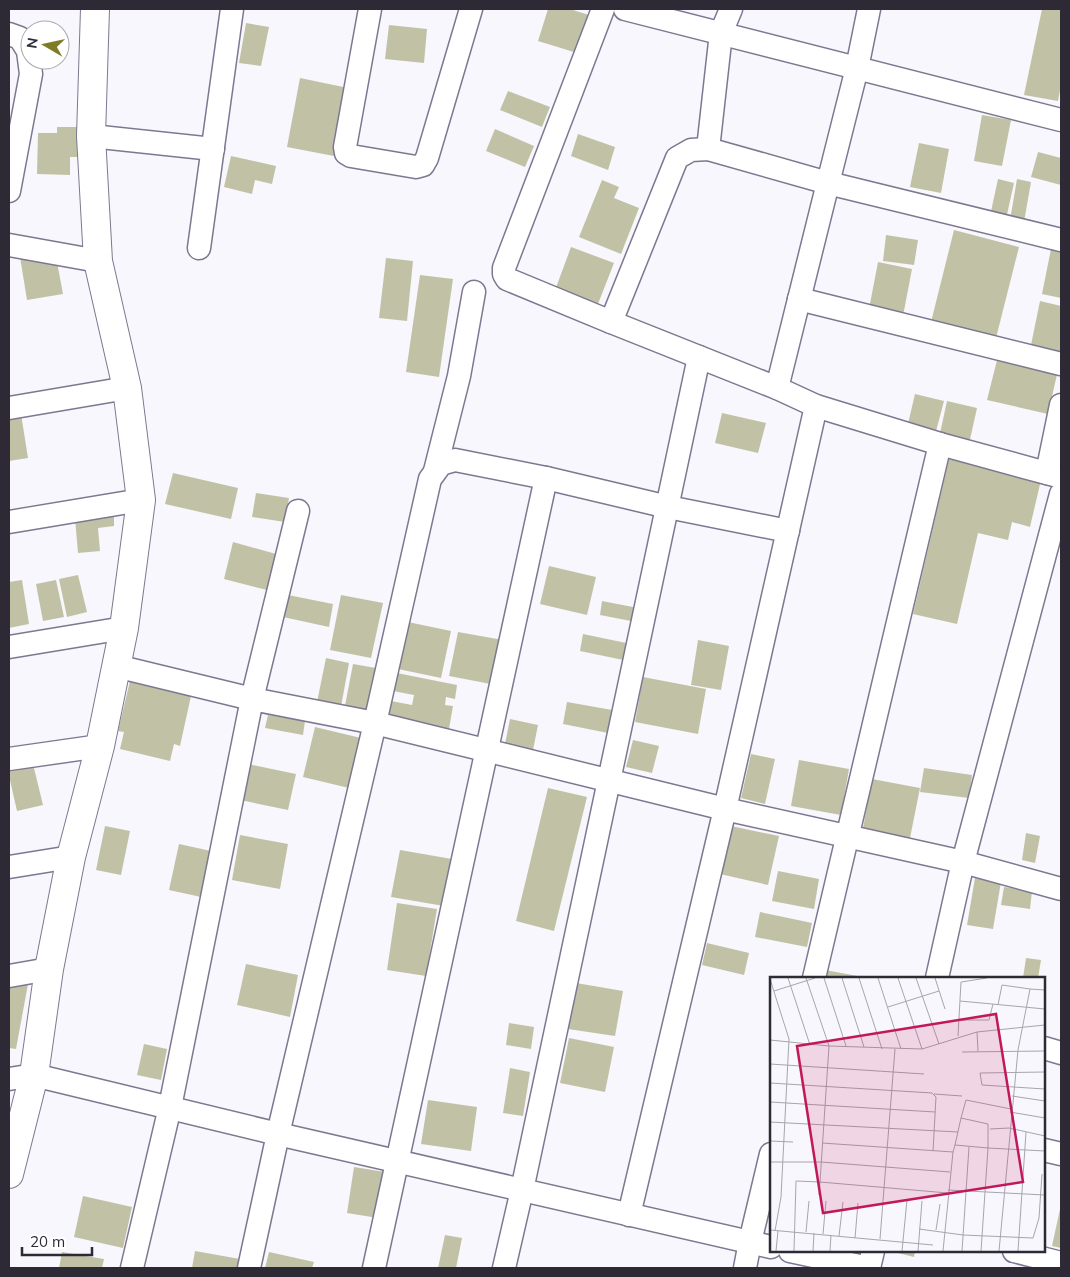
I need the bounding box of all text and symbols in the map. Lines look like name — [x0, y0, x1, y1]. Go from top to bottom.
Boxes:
north arrow — [20, 20, 70, 70]
text: N — [22, 36, 42, 50]
inset map — [770, 977, 1045, 1252]
scale bar — [22, 1224, 92, 1256]
text: 20 m — [30, 1232, 65, 1251]

